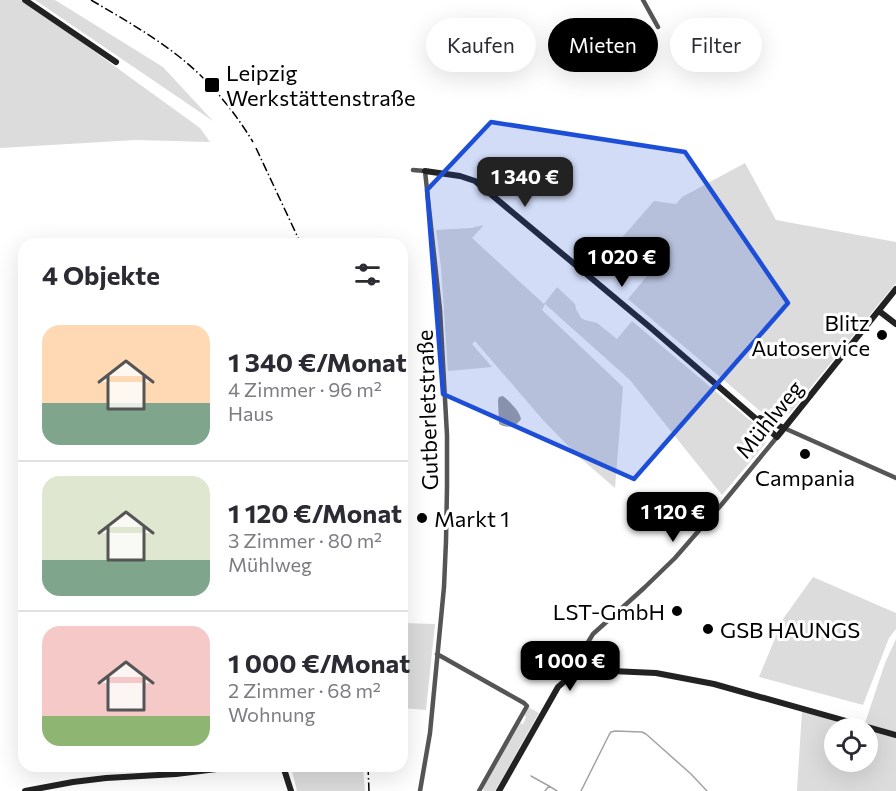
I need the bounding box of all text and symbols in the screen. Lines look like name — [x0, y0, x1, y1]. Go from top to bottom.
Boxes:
chip: Kaufen — [426, 18, 536, 72]
chip: Mieten — [548, 18, 658, 72]
chip: Filter — [670, 18, 762, 72]
place label: Leipzig Werkstättenstraße — [226, 59, 416, 111]
marker: Leipzig Werkstättenstraße — [203, 76, 221, 94]
pin: 1 340 € — [470, 157, 580, 208]
text: 1 340 € — [491, 164, 559, 188]
pin: 1 020 € — [567, 237, 677, 288]
text: 1 020 € — [588, 244, 656, 268]
icon: filters — [351, 258, 384, 291]
text: 4 Objekte — [42, 259, 160, 290]
place label: Blitz Autoservice — [751, 309, 870, 361]
marker: Blitz Autoservice — [875, 328, 889, 342]
street label: Gutberletstraße — [411, 329, 443, 491]
text: 1 340 €/Monat — [228, 346, 407, 377]
icon: home — [90, 349, 162, 421]
street label: Mühlweg — [729, 375, 809, 463]
text: 4 Zimmer · 96 m² — [228, 377, 382, 401]
text: Haus — [228, 401, 274, 425]
marker: Campania — [798, 447, 812, 461]
place label: Campania — [755, 464, 855, 491]
pin: 1 120 € — [618, 492, 728, 543]
text: 1 120 €/Monat — [228, 497, 402, 528]
text: 1 120 € — [641, 499, 705, 523]
icon: home — [90, 500, 162, 572]
place label: Markt 1 — [434, 505, 510, 532]
marker: Markt 1 — [415, 511, 429, 525]
text: 3 Zimmer · 80 m² — [228, 528, 382, 552]
text: Mühlweg — [228, 552, 312, 576]
place label: LST-GmbH — [553, 598, 665, 625]
marker: LST-GmbH — [670, 604, 684, 618]
place label: GSB HAUNGS — [720, 616, 860, 643]
marker: GSB HAUNGS — [701, 622, 715, 636]
pin: 1 000 € — [515, 641, 625, 692]
text: 1 000 €/Monat — [228, 647, 410, 678]
text: 1 000 € — [535, 648, 605, 672]
icon: home — [90, 650, 162, 722]
text: 2 Zimmer · 68 m² — [228, 678, 381, 702]
text: Wohnung — [228, 702, 315, 726]
map controls — [824, 718, 878, 772]
button: locate — [824, 718, 878, 772]

